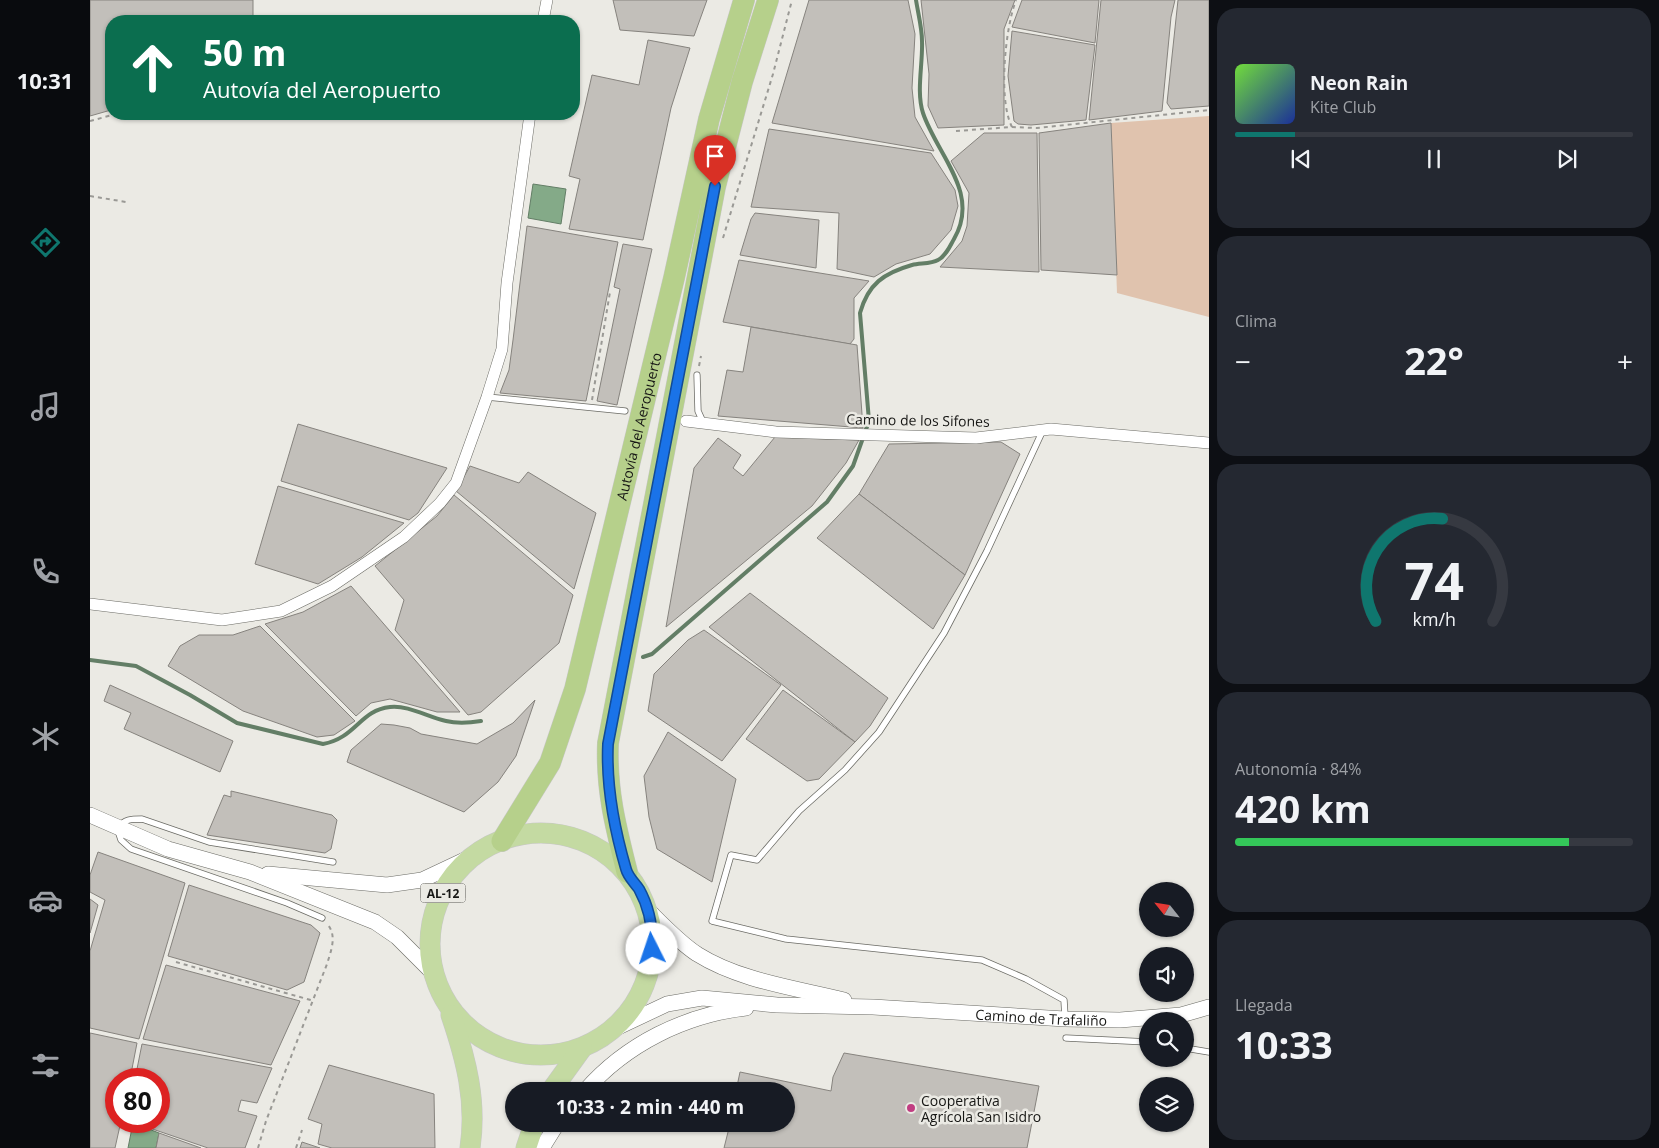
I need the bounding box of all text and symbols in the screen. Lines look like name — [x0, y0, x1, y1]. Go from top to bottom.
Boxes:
text: 50 m — [203, 29, 286, 76]
icon: ahead — [120, 35, 185, 100]
text: 10:31 — [17, 65, 73, 95]
text: Neon Rain — [1310, 70, 1408, 96]
text: Autovía del Aeropuerto — [203, 74, 441, 104]
text: Kite Club — [1310, 96, 1376, 118]
pin — [694, 135, 736, 186]
icon: arrive — [701, 142, 729, 170]
icon: previous — [1287, 145, 1315, 173]
icon: pause — [1420, 145, 1448, 173]
icon: next — [1553, 145, 1581, 173]
icon: directions — [28, 225, 63, 260]
text: Clima — [1235, 310, 1277, 332]
text: 22° — [1404, 334, 1464, 386]
text: − — [1235, 342, 1251, 380]
text: + — [1617, 342, 1633, 380]
street label: Autovía del Aeropuerto — [611, 350, 665, 502]
icon: music — [28, 389, 63, 424]
street label: Camino de los Sifones — [846, 409, 990, 431]
text: 74 — [1404, 544, 1464, 615]
icon: phone — [28, 554, 63, 589]
text: km/h — [1412, 607, 1456, 631]
icon: climate — [28, 719, 63, 754]
text: Autonomía · 84% — [1235, 758, 1361, 780]
text: 420 km — [1235, 782, 1371, 834]
north arrow — [1139, 882, 1194, 938]
map controls — [1139, 882, 1194, 1132]
icon: car — [28, 883, 63, 918]
road number: AL-12 — [420, 884, 466, 902]
position arrow — [625, 922, 677, 974]
button: sound — [1139, 947, 1194, 1002]
text: Llegada — [1235, 994, 1293, 1016]
street label: Camino de Trafaliño — [975, 1004, 1107, 1029]
button: search — [1139, 1012, 1194, 1067]
text: 10:33 — [1235, 1018, 1333, 1070]
icon: filters — [28, 1048, 63, 1083]
speed limit sign: 80 — [105, 1068, 170, 1133]
button: layers — [1139, 1077, 1194, 1132]
place label: Cooperativa Agrícola San Isidro — [921, 1091, 1041, 1126]
text: 10:33 · 2 min · 440 m — [556, 1094, 744, 1120]
marker: Cooperativa Agrícola San Isidro — [905, 1102, 917, 1114]

